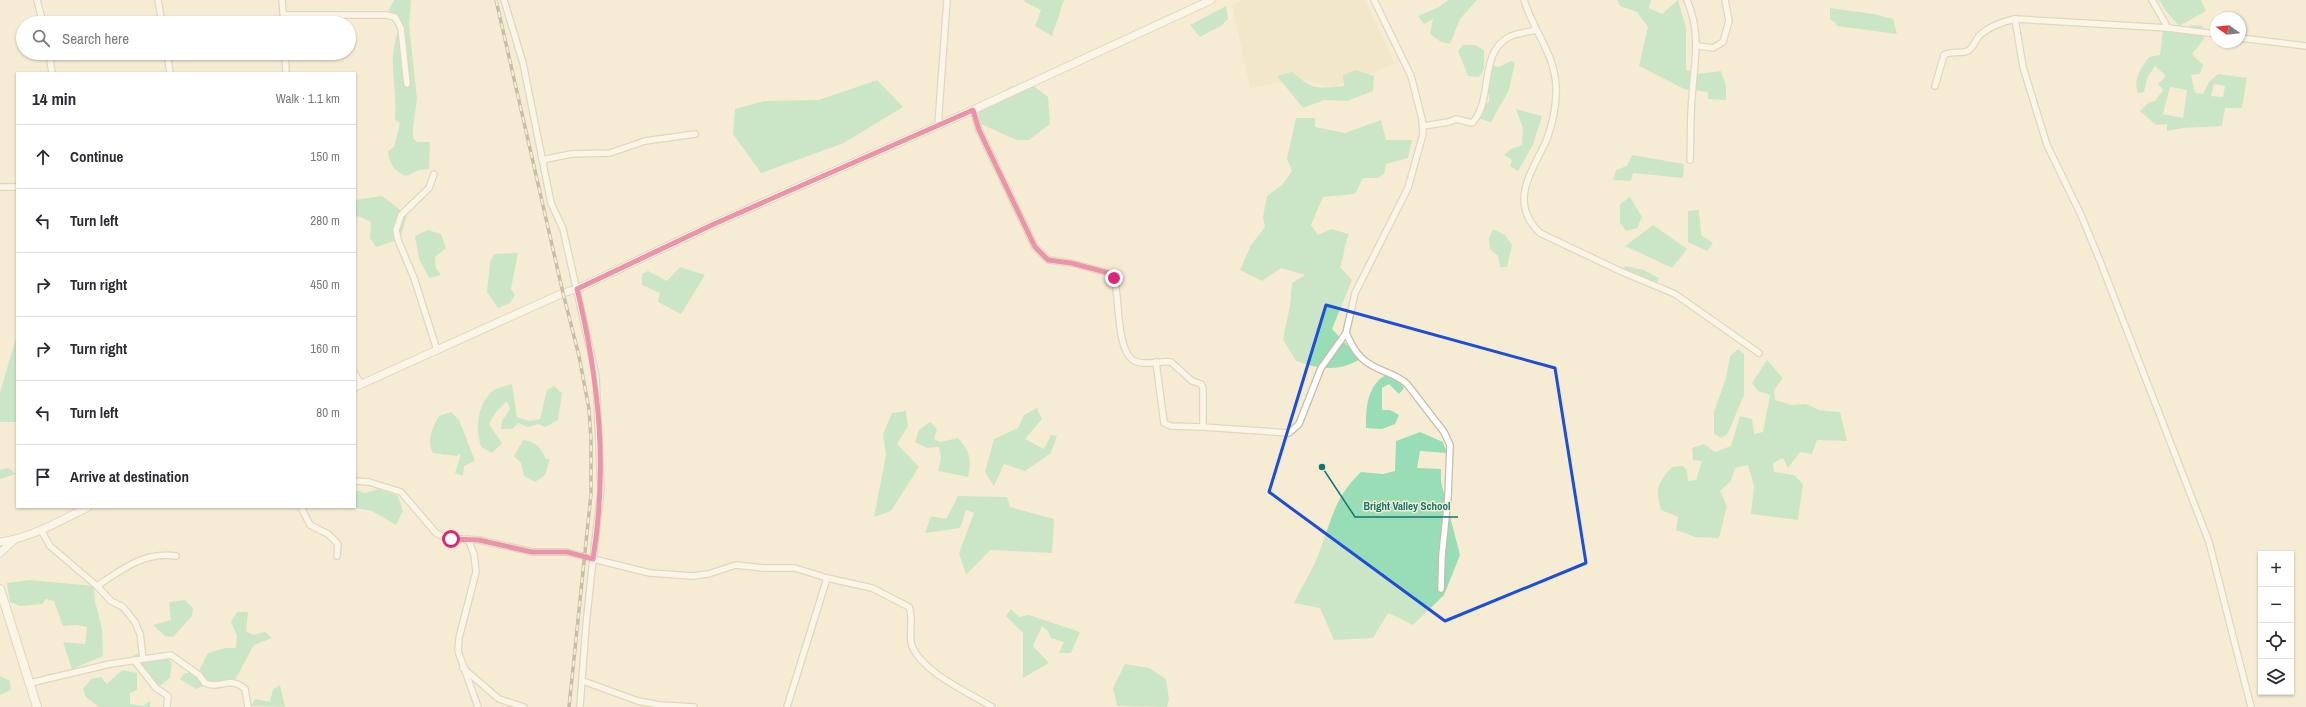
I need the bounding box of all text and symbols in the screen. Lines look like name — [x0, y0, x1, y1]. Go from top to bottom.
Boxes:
north arrow — [2210, 12, 2246, 48]
search box — [16, 16, 356, 60]
icon: search — [30, 27, 52, 49]
text: Search here — [62, 28, 129, 49]
text: 14 min — [32, 87, 76, 110]
text: Walk · 1.1 km — [276, 90, 340, 107]
icon: ahead — [32, 146, 54, 168]
text: Continue — [70, 146, 123, 167]
text: 150 m — [310, 148, 340, 165]
icon: left — [32, 210, 54, 232]
text: Turn left — [70, 210, 118, 231]
text: 280 m — [310, 212, 340, 229]
route end — [1105, 269, 1123, 287]
icon: right — [32, 274, 54, 296]
text: Turn right — [70, 274, 127, 295]
text: 450 m — [310, 276, 340, 293]
icon: right — [32, 338, 54, 360]
text: Turn right — [70, 338, 127, 359]
text: 160 m — [310, 340, 340, 357]
icon: left — [32, 402, 54, 424]
text: Turn left — [70, 402, 118, 423]
text: 80 m — [316, 404, 340, 421]
icon: arrive — [32, 466, 54, 488]
text: Arrive at destination — [70, 466, 189, 487]
callout: Bright Valley School — [1355, 494, 1458, 517]
text: Bright Valley School — [1363, 499, 1451, 513]
route start — [442, 530, 460, 548]
map controls — [2258, 551, 2294, 695]
button: + — [2258, 551, 2294, 587]
button: − — [2258, 587, 2294, 623]
button: locate — [2258, 623, 2294, 659]
button: layers — [2258, 659, 2294, 695]

